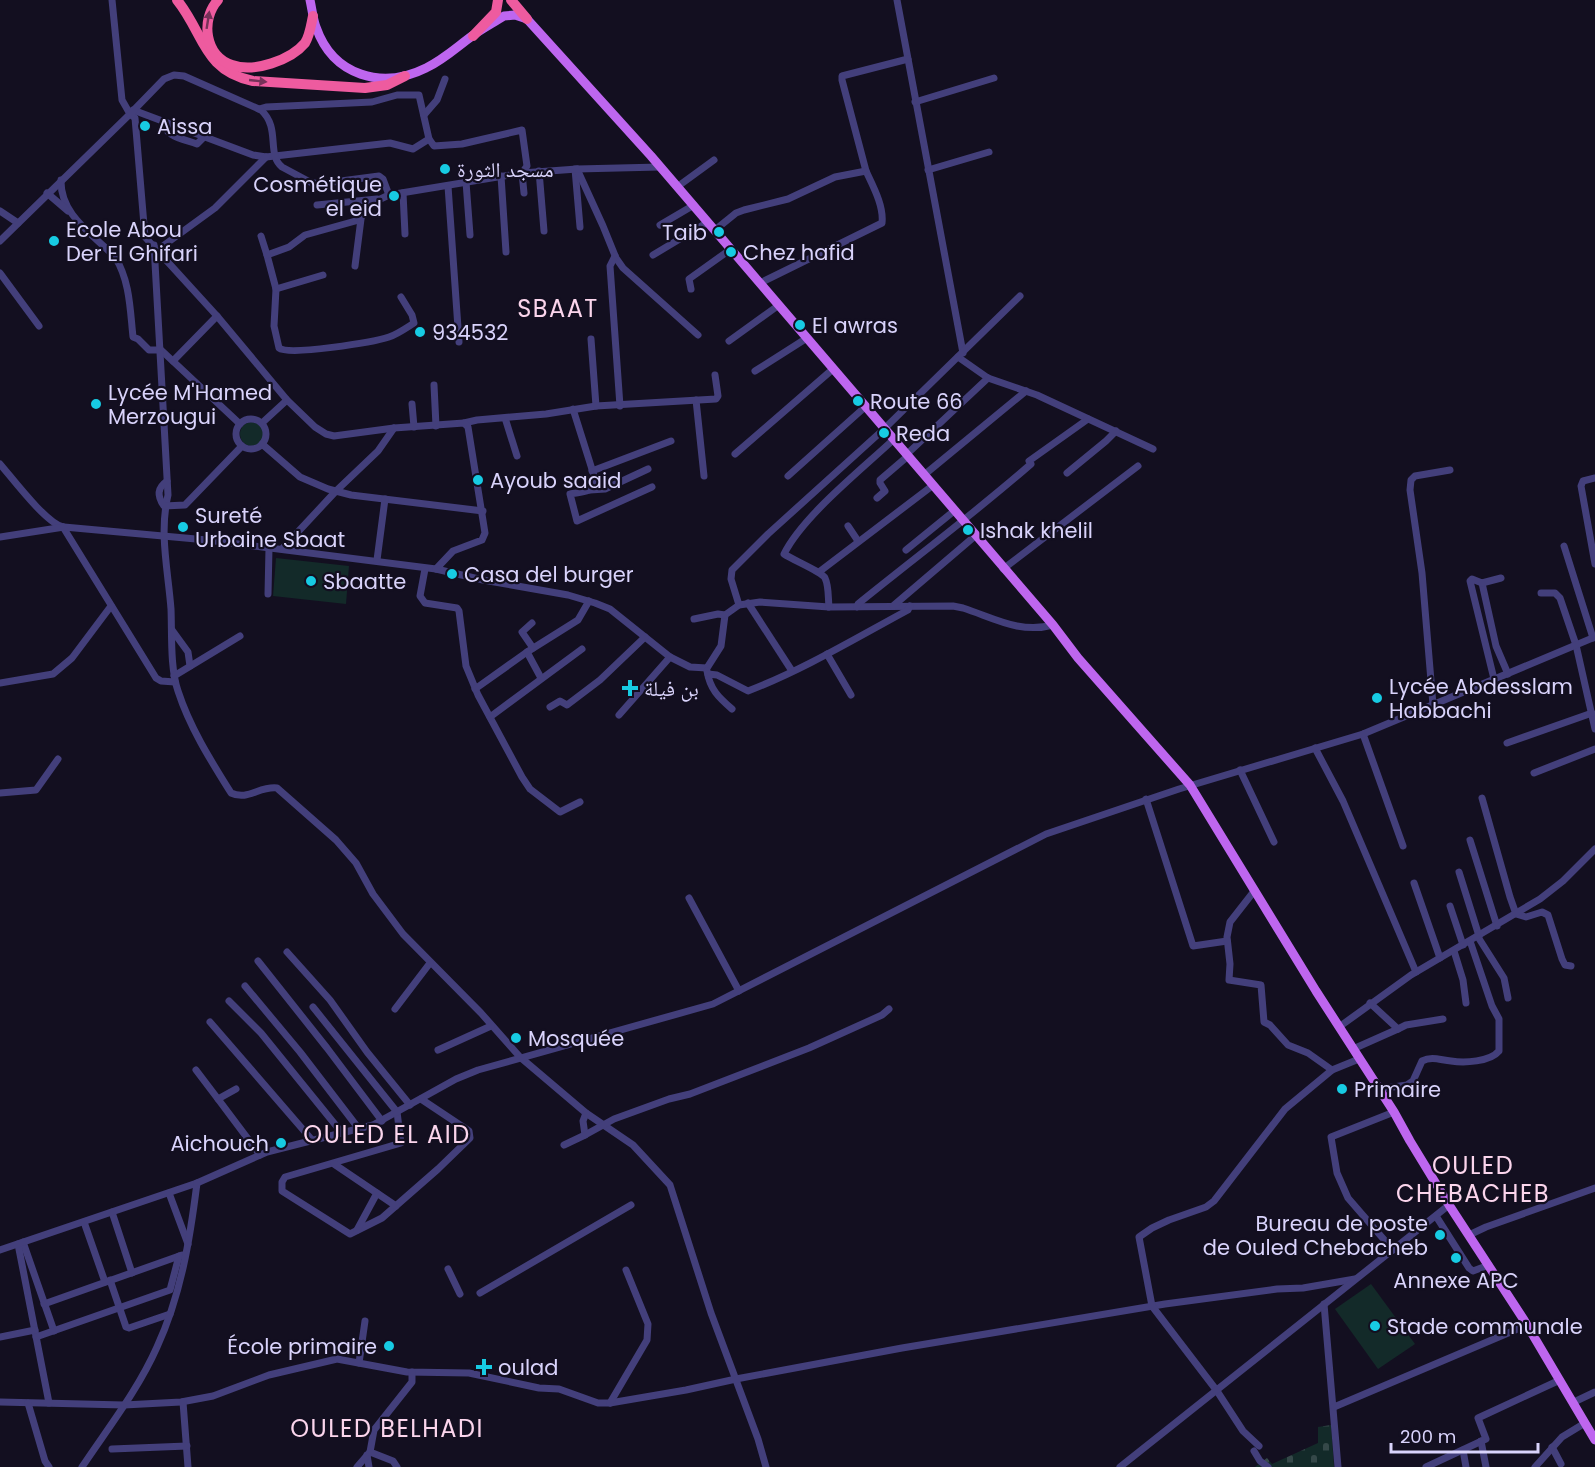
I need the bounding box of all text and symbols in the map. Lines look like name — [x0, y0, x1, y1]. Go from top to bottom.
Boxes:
one-way arrow — [204, 11, 213, 30]
one-way arrow — [248, 76, 267, 86]
place label: Aissa — [157, 112, 212, 141]
marker: Aissa — [138, 119, 152, 133]
place label: مسجد الثورة — [457, 155, 554, 184]
marker: مسجد الثورة — [438, 162, 452, 176]
place label: Cosmétique el eid — [253, 170, 382, 223]
marker: Cosmétique el eid — [387, 189, 401, 203]
place label: Ecole Abou Der El Ghifari — [66, 215, 198, 268]
place label: Taib — [662, 218, 707, 247]
marker: Taib — [712, 225, 726, 239]
marker: Ecole Abou Der El Ghifari — [47, 234, 61, 248]
place label: Chez hafid — [743, 238, 855, 267]
marker: Chez hafid — [724, 245, 738, 259]
district label: SBAAT — [517, 292, 599, 325]
place label: El awras — [812, 311, 898, 340]
place label: 934532 — [432, 318, 508, 347]
marker: El awras — [793, 318, 807, 332]
marker: 934532 — [413, 325, 427, 339]
place label: Lycée M'Hamed Merzougui — [108, 378, 272, 431]
place label: Route 66 — [870, 387, 963, 416]
marker: Route 66 — [851, 394, 865, 408]
marker: Lycée M'Hamed Merzougui — [89, 397, 103, 411]
place label: Reda — [896, 419, 950, 448]
marker: Reda — [877, 426, 891, 440]
place label: Ayoub saaid — [490, 466, 621, 495]
marker: Ayoub saaid — [471, 473, 485, 487]
place label: Sureté Urbaine Sbaat — [195, 501, 345, 554]
place label: Ishak khelil — [980, 516, 1093, 545]
marker: Sureté Urbaine Sbaat — [176, 520, 190, 534]
marker: Ishak khelil — [961, 523, 975, 537]
place label: Casa del burger — [464, 560, 634, 589]
place label: Sbaatte — [323, 567, 406, 596]
marker: Casa del burger — [445, 567, 459, 581]
marker: Sbaatte — [304, 574, 318, 588]
place label: Lycée Abdesslam Habbachi — [1389, 672, 1573, 725]
place label: بن فيلة — [644, 674, 699, 703]
marker: بن فيلة — [621, 679, 639, 697]
marker: Lycée Abdesslam Habbachi — [1370, 691, 1384, 705]
place label: Mosquée — [528, 1024, 624, 1053]
marker: Mosquée — [509, 1031, 523, 1045]
place label: Primaire — [1354, 1075, 1441, 1104]
marker: Primaire — [1335, 1082, 1349, 1096]
district label: OULED EL AID — [303, 1118, 471, 1151]
place label: Aichouch — [170, 1129, 269, 1158]
marker: Aichouch — [274, 1136, 288, 1150]
district label: OULED CHEBACHEB — [1396, 1149, 1550, 1210]
place label: Bureau de poste de Ouled Chebacheb — [1203, 1209, 1428, 1262]
marker: Bureau de poste de Ouled Chebacheb — [1433, 1228, 1447, 1242]
marker: Annexe APC — [1449, 1251, 1463, 1265]
place label: Annexe APC — [1393, 1266, 1519, 1295]
place label: Stade communale — [1387, 1312, 1583, 1341]
marker: Stade communale — [1368, 1319, 1382, 1333]
place label: École primaire — [227, 1332, 377, 1361]
marker: École primaire — [382, 1339, 396, 1353]
place label: oulad — [498, 1353, 558, 1382]
marker: oulad — [475, 1358, 493, 1376]
district label: OULED BELHADI — [290, 1412, 484, 1445]
scale bar — [1391, 1416, 1538, 1454]
text: 200 m — [1400, 1424, 1456, 1449]

